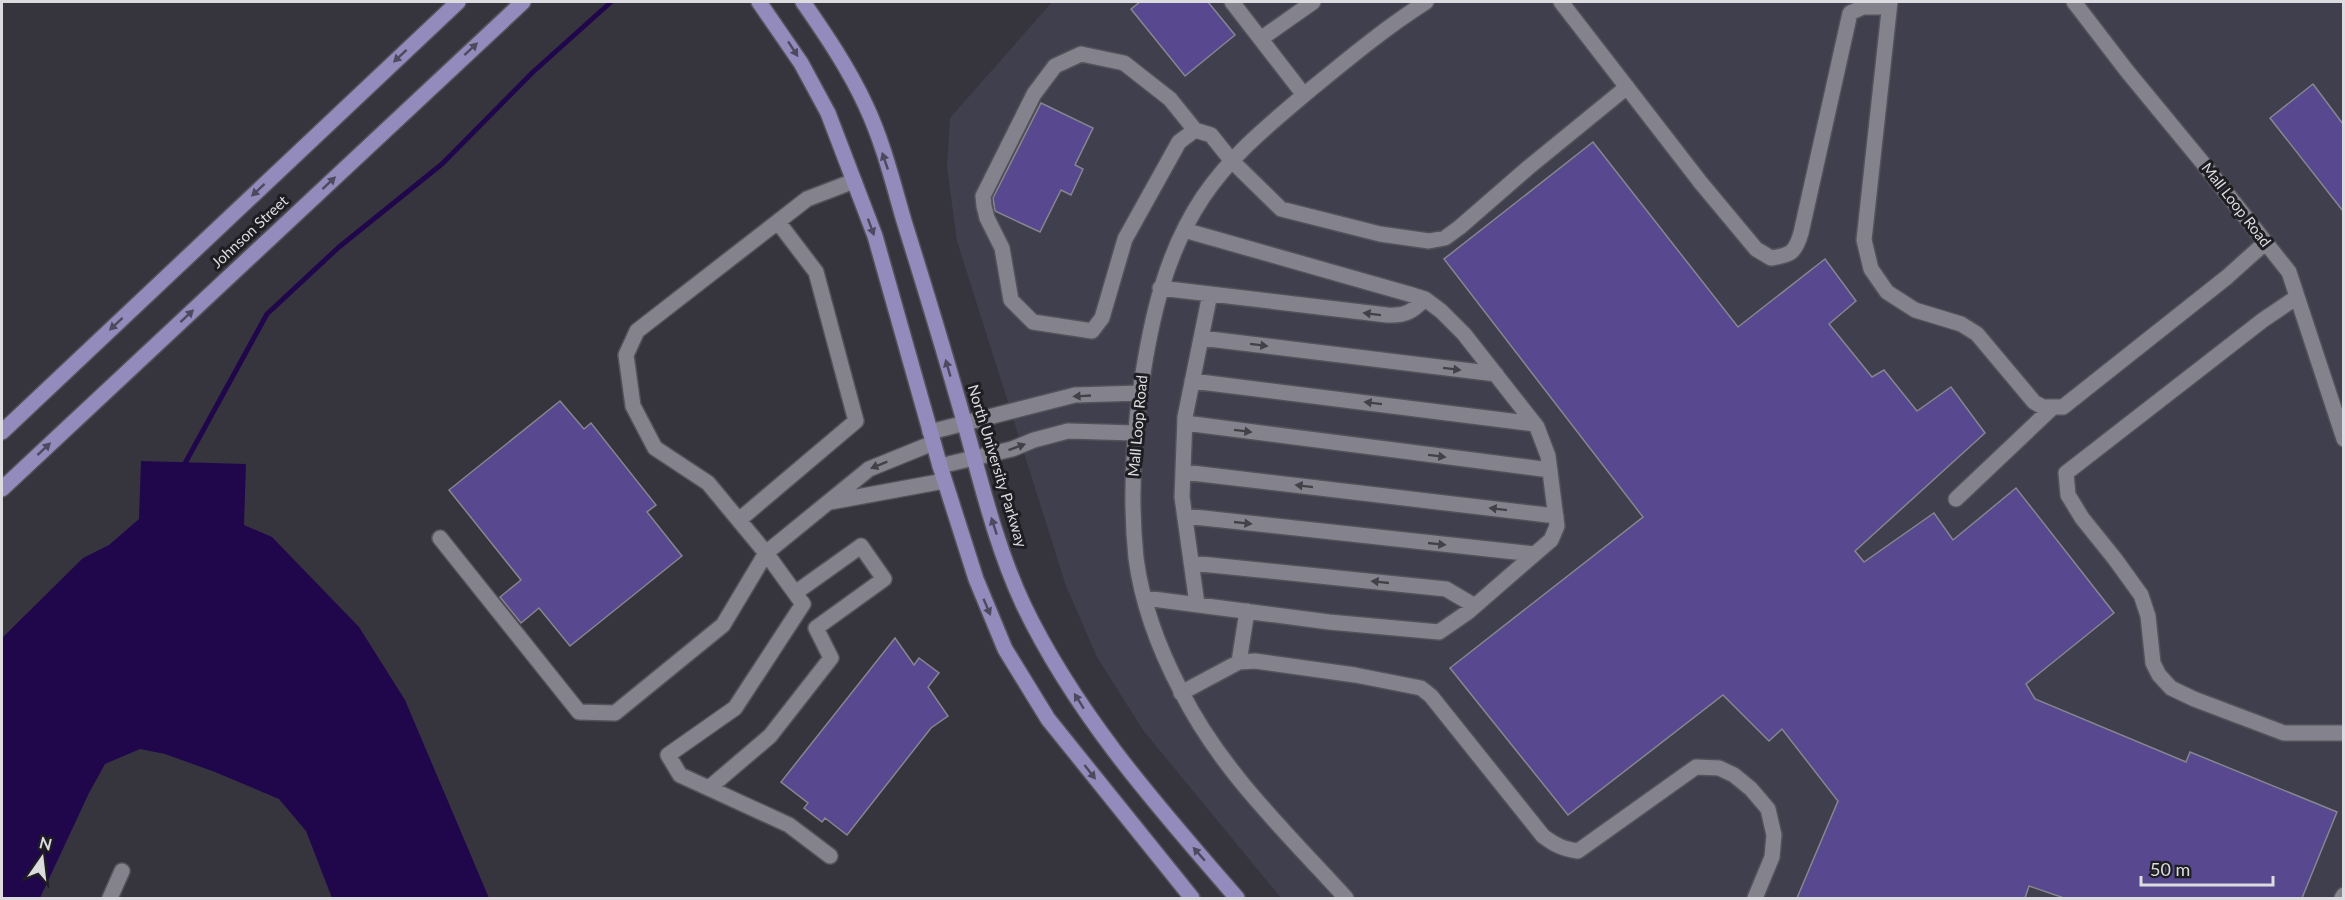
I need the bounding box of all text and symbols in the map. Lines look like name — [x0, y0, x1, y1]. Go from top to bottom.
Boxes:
one-way arrow — [787, 41, 798, 58]
one-way arrow — [464, 43, 478, 57]
one-way arrow — [392, 49, 407, 63]
one-way arrow — [880, 152, 890, 170]
street label: Mall Loop Road — [2198, 159, 2275, 250]
one-way arrow — [321, 177, 336, 190]
one-way arrow — [251, 183, 266, 196]
street label: Johnson Street — [207, 191, 292, 271]
one-way arrow — [867, 218, 877, 236]
one-way arrow — [179, 309, 194, 323]
one-way arrow — [1363, 309, 1382, 318]
one-way arrow — [109, 317, 124, 331]
one-way arrow — [1249, 340, 1268, 350]
one-way arrow — [943, 358, 952, 376]
one-way arrow — [1443, 365, 1462, 374]
street label: Mall Loop Road — [1124, 374, 1150, 477]
street label: North University Parkway — [965, 382, 1031, 549]
one-way arrow — [1072, 391, 1091, 400]
one-way arrow — [1363, 399, 1382, 408]
one-way arrow — [1234, 426, 1253, 436]
one-way arrow — [1008, 441, 1026, 451]
one-way arrow — [37, 442, 52, 456]
one-way arrow — [1427, 451, 1446, 460]
one-way arrow — [870, 461, 888, 470]
one-way arrow — [1295, 481, 1314, 491]
one-way arrow — [1488, 505, 1507, 514]
one-way arrow — [989, 517, 998, 535]
one-way arrow — [1233, 518, 1252, 528]
one-way arrow — [1427, 539, 1446, 548]
one-way arrow — [1370, 577, 1389, 587]
one-way arrow — [983, 599, 992, 616]
one-way arrow — [1073, 693, 1084, 709]
one-way arrow — [1083, 764, 1096, 780]
north arrow — [12, 828, 72, 888]
text: N — [37, 832, 54, 854]
one-way arrow — [1193, 847, 1206, 862]
scale bar — [2141, 849, 2273, 887]
text: 50 m — [2150, 858, 2190, 880]

